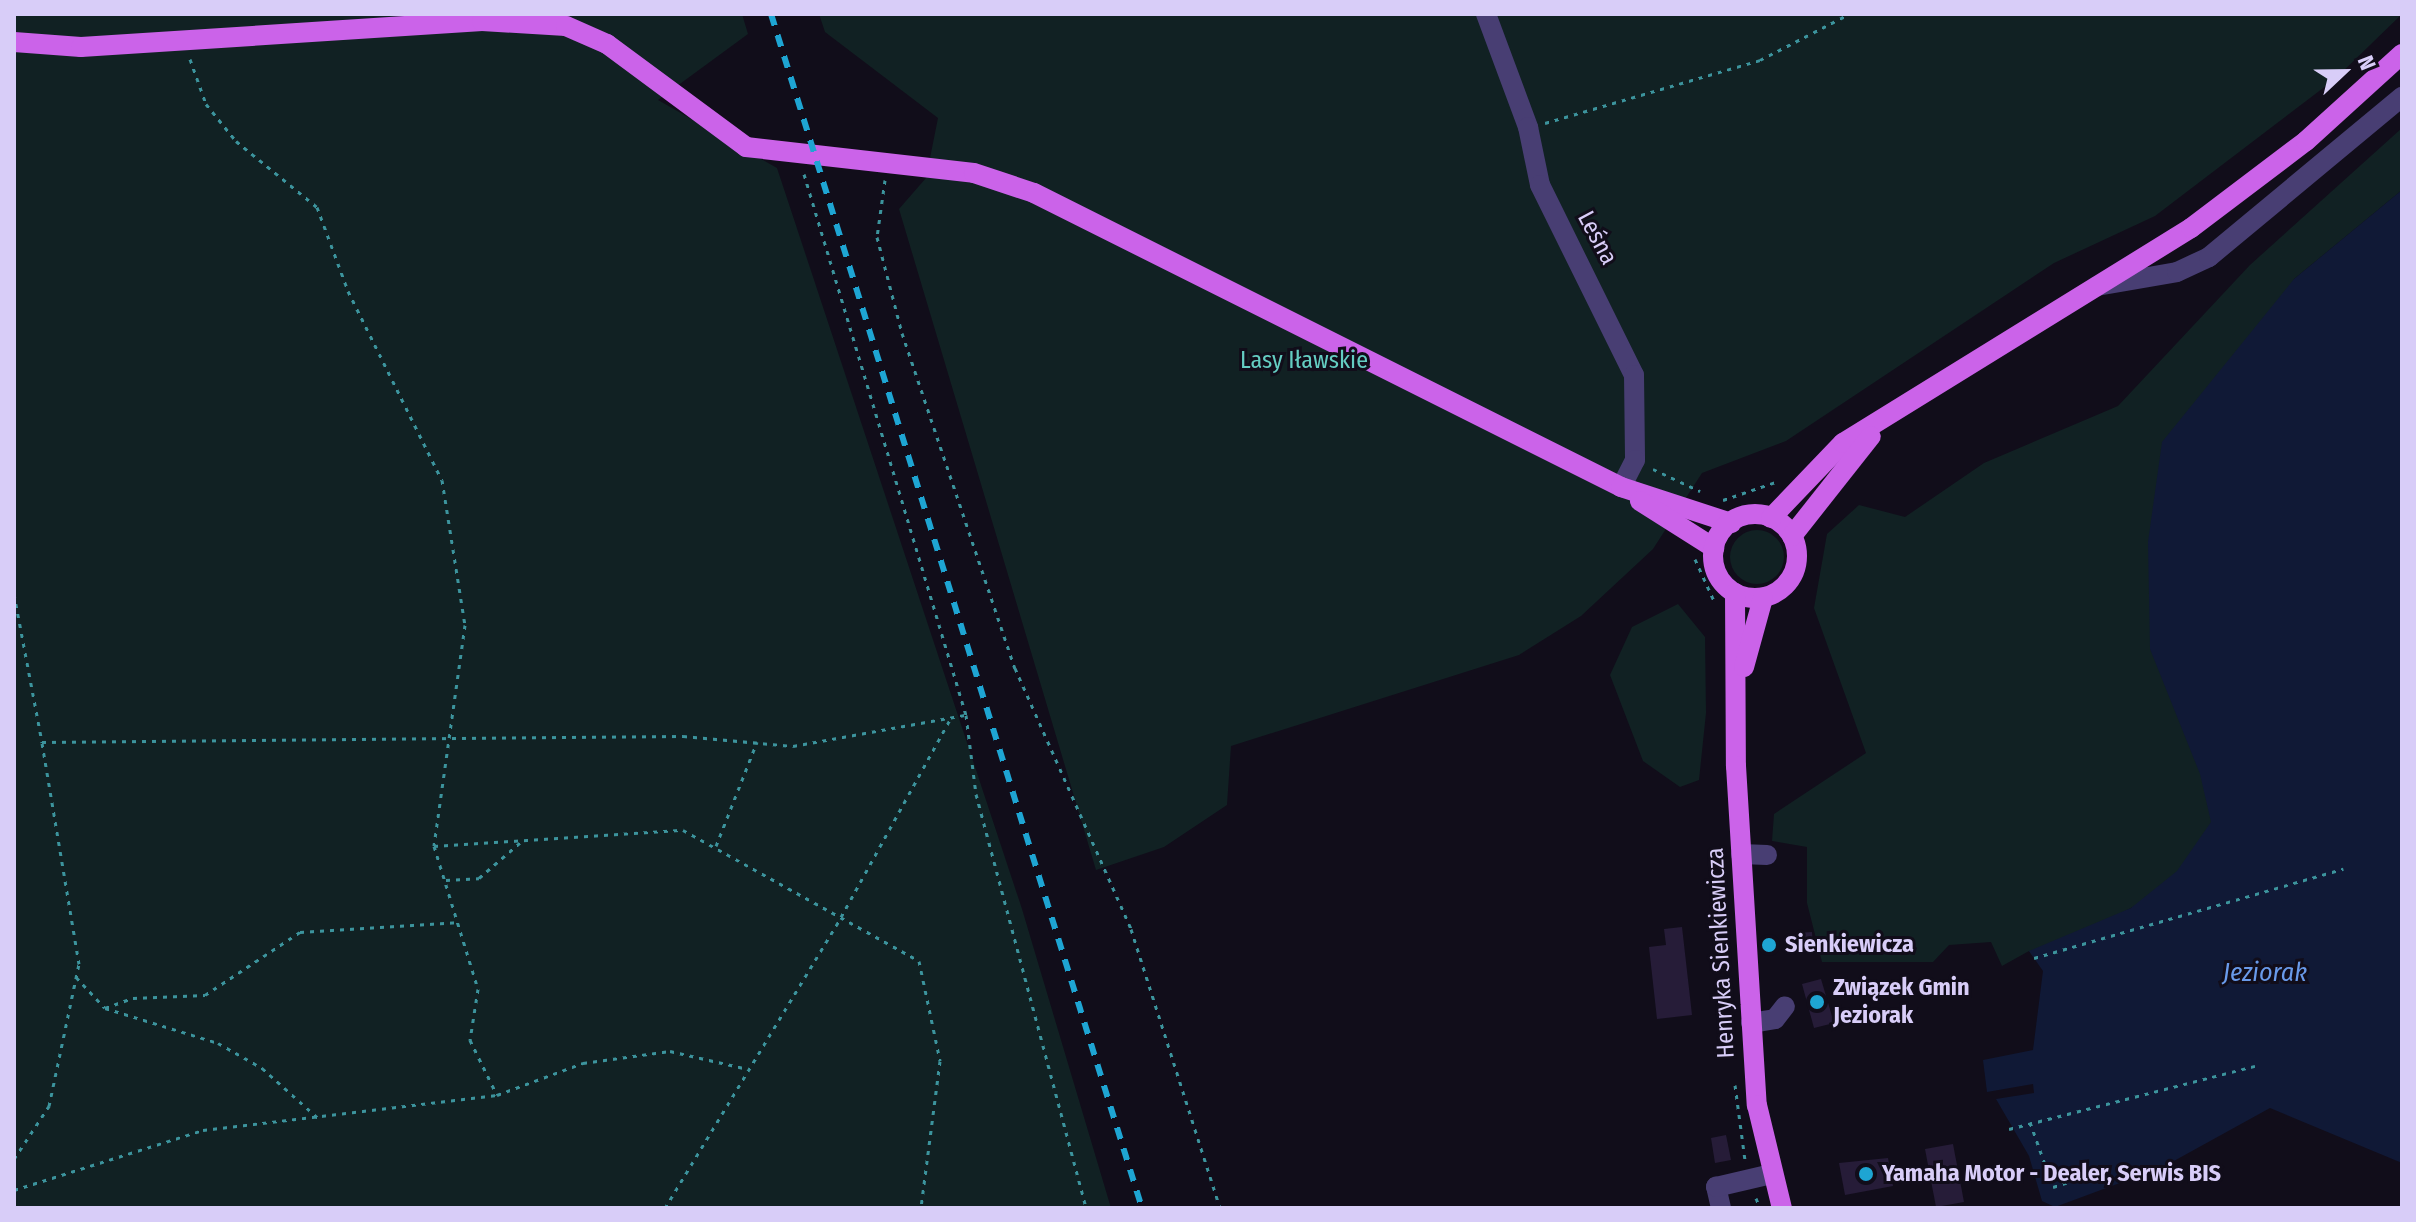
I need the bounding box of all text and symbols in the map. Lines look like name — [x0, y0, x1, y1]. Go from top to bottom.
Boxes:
north arrow — [2304, 32, 2384, 112]
text: N — [2352, 52, 2382, 74]
street label: Leśna — [1571, 206, 1623, 270]
park label: Lasy Iławskie — [1240, 347, 1368, 375]
street label: Henryka Sienkiewicza — [1701, 847, 1741, 1059]
place label: Sienkiewicza — [1785, 931, 1914, 959]
marker: Sienkiewicza — [1760, 936, 1778, 954]
water label: Jeziorak — [2223, 957, 2307, 989]
place label: Związek Gmin Jeziorak — [1833, 974, 1970, 1030]
marker: Związek Gmin Jeziorak — [1808, 993, 1826, 1011]
place label: Yamaha Motor - Dealer, Serwis BIS — [1882, 1160, 2221, 1188]
marker: Yamaha Motor - Dealer, Serwis BIS — [1857, 1165, 1875, 1183]

